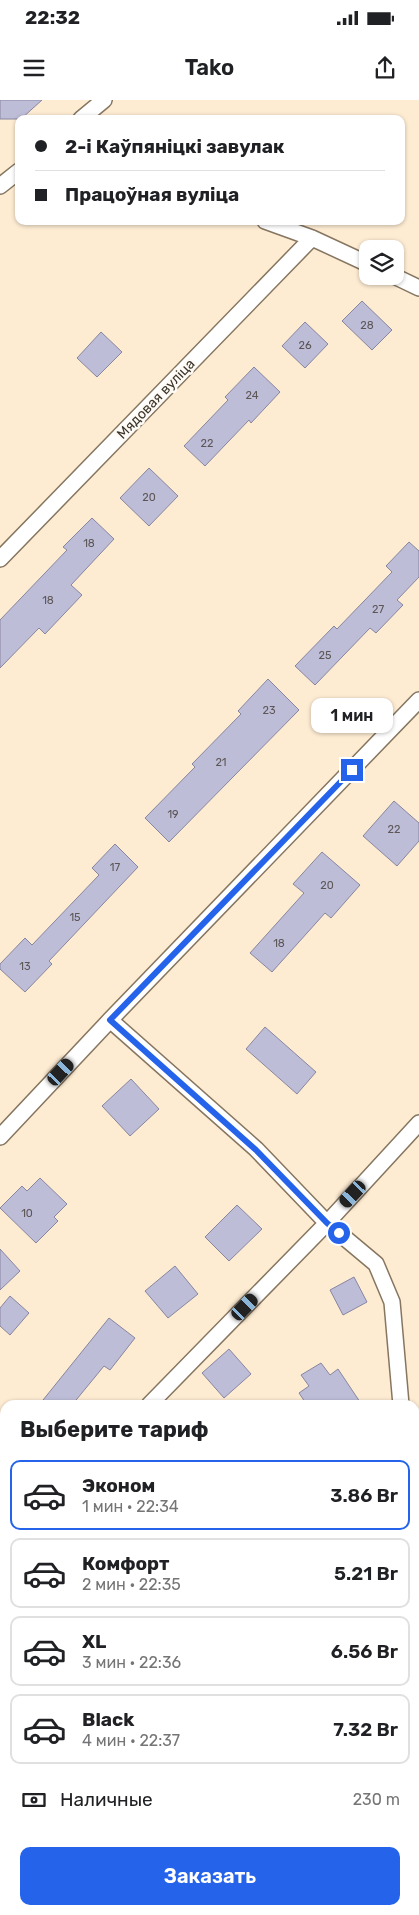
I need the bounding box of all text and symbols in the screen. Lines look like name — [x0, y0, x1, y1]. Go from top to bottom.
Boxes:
text: 22:32 — [25, 6, 80, 29]
icon: menu — [20, 54, 48, 82]
text: Tako — [185, 54, 234, 81]
icon: share — [371, 54, 399, 82]
text: 2-і Каўпяніцкі завулак — [65, 135, 284, 158]
text: Працоўная вуліца — [65, 183, 239, 206]
map controls — [359, 240, 404, 285]
button: layers — [359, 240, 404, 285]
house number: 28 — [360, 319, 374, 332]
house number: 26 — [298, 339, 312, 352]
street label: Мядовая вуліца — [113, 355, 199, 443]
house number: 24 — [245, 389, 259, 402]
house number: 22 — [201, 437, 213, 450]
house number: 20 — [142, 491, 156, 504]
house number: 18 — [83, 537, 95, 550]
house number: 18 — [42, 594, 54, 607]
house number: 27 — [372, 603, 384, 616]
house number: 25 — [319, 649, 332, 662]
callout: 1 мин — [311, 698, 393, 732]
house number: 23 — [262, 704, 276, 717]
text: 1 мин — [331, 706, 373, 725]
house number: 21 — [215, 756, 227, 769]
route end — [341, 759, 363, 781]
house number: 19 — [167, 808, 179, 821]
house number: 22 — [388, 823, 400, 836]
house number: 17 — [110, 861, 121, 874]
house number: 20 — [320, 879, 334, 892]
house number: 15 — [69, 911, 81, 924]
house number: 18 — [273, 937, 285, 950]
house number: 13 — [19, 960, 31, 973]
car — [45, 1056, 76, 1088]
car — [337, 1178, 368, 1210]
house number: 10 — [21, 1207, 33, 1220]
route start — [328, 1222, 350, 1244]
car — [229, 1291, 260, 1323]
text: Выберите тариф — [20, 1416, 209, 1443]
icon: car — [22, 1473, 67, 1518]
text: Эконом — [82, 1474, 155, 1497]
text: 3.86 Br — [330, 1484, 398, 1507]
text: 1 мин · 22:34 — [82, 1497, 179, 1516]
icon: car — [22, 1551, 67, 1596]
text: Комфорт — [82, 1552, 169, 1575]
text: 5.21 Br — [334, 1562, 398, 1585]
text: 2 мин · 22:35 — [82, 1575, 181, 1594]
icon: car — [22, 1629, 67, 1674]
text: XL — [82, 1630, 106, 1653]
text: 6.56 Br — [331, 1640, 398, 1663]
text: 3 мин · 22:36 — [82, 1653, 181, 1672]
icon: car — [22, 1707, 67, 1752]
text: Black — [82, 1708, 134, 1731]
text: 7.32 Br — [333, 1718, 398, 1741]
text: 4 мин · 22:37 — [82, 1731, 180, 1750]
icon: cash — [20, 1786, 48, 1814]
text: Наличные — [60, 1788, 153, 1811]
text: 230 m — [353, 1790, 400, 1809]
button: Заказать — [20, 1847, 400, 1905]

